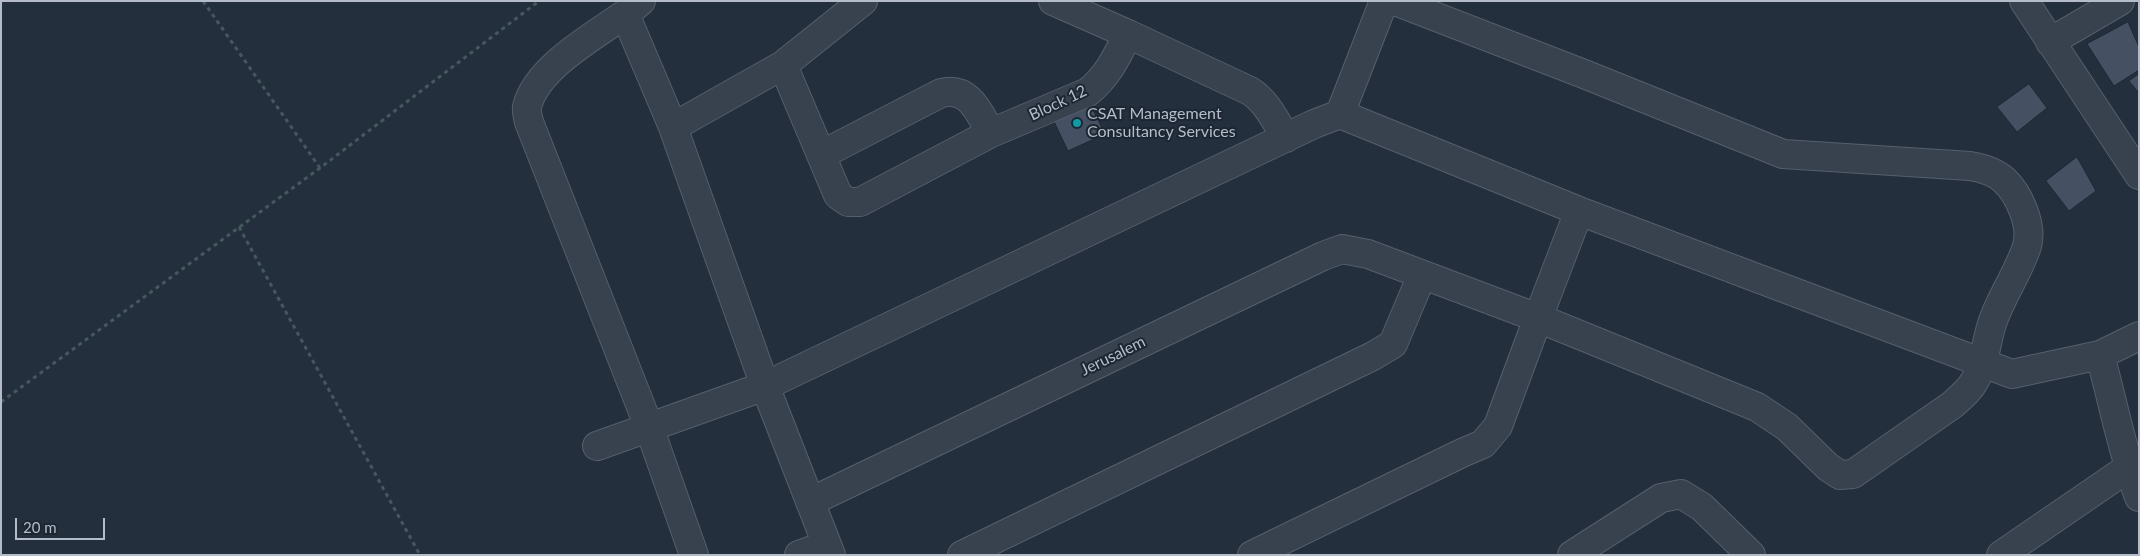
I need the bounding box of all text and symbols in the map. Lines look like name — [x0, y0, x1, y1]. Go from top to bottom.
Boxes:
street label: Block 12 — [1026, 81, 1090, 125]
place label: CSAT Management Consultancy Services — [1087, 104, 1236, 142]
marker: CSAT Management Consultancy Services — [1071, 117, 1083, 129]
street label: Jerusalem — [1077, 332, 1149, 380]
scale bar — [18, 508, 108, 540]
text: 20 m — [23, 518, 57, 536]

